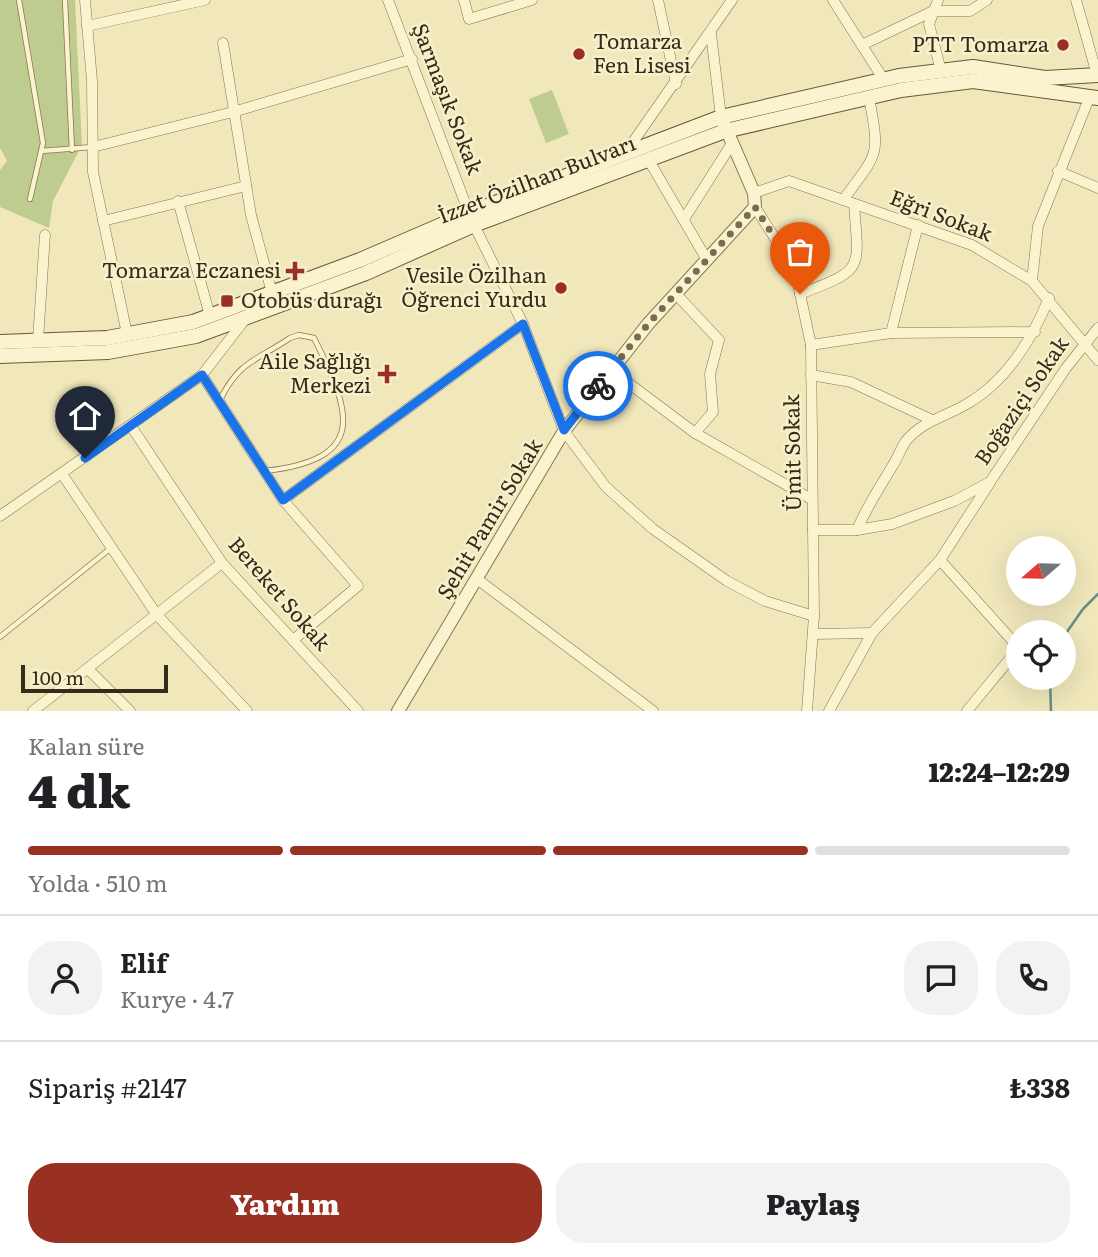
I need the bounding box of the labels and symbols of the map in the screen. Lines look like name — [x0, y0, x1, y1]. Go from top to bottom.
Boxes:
street label: Şarmaşık Sokak — [406, 18, 493, 178]
place label: Tomarza Fen Lisesi — [593, 24, 691, 79]
place label: PTT Tomarza — [912, 27, 1050, 58]
marker: PTT Tomarza — [1055, 37, 1071, 53]
marker: Tomarza Fen Lisesi — [571, 46, 587, 62]
street label: İzzet Özilhan Bulvarı — [433, 126, 639, 230]
street label: Eğri Sokak — [886, 180, 998, 248]
pin — [770, 222, 830, 294]
place label: Tomarza Eczanesi — [102, 253, 281, 284]
place label: Vesile Özilhan Öğrenci Yurdu — [401, 258, 547, 313]
marker: Tomarza Eczanesi — [287, 263, 303, 279]
marker: Vesile Özilhan Öğrenci Yurdu — [553, 280, 569, 296]
place label: Otobüs durağı — [241, 283, 382, 314]
marker: Otobüs durağı — [219, 293, 235, 309]
street label: Boğaziçi Sokak — [965, 329, 1075, 470]
place label: Aile Sağlığı Merkezi — [259, 344, 371, 399]
courier — [563, 351, 633, 421]
marker: Aile Sağlığı Merkezi — [377, 364, 397, 384]
pin — [55, 386, 115, 458]
street label: Ümit Sokak — [774, 394, 807, 512]
street label: Şehit Pamir Sokak — [427, 431, 548, 604]
street label: Bereket Sokak — [223, 529, 339, 656]
north arrow — [1006, 536, 1076, 606]
scale bar — [21, 662, 168, 694]

